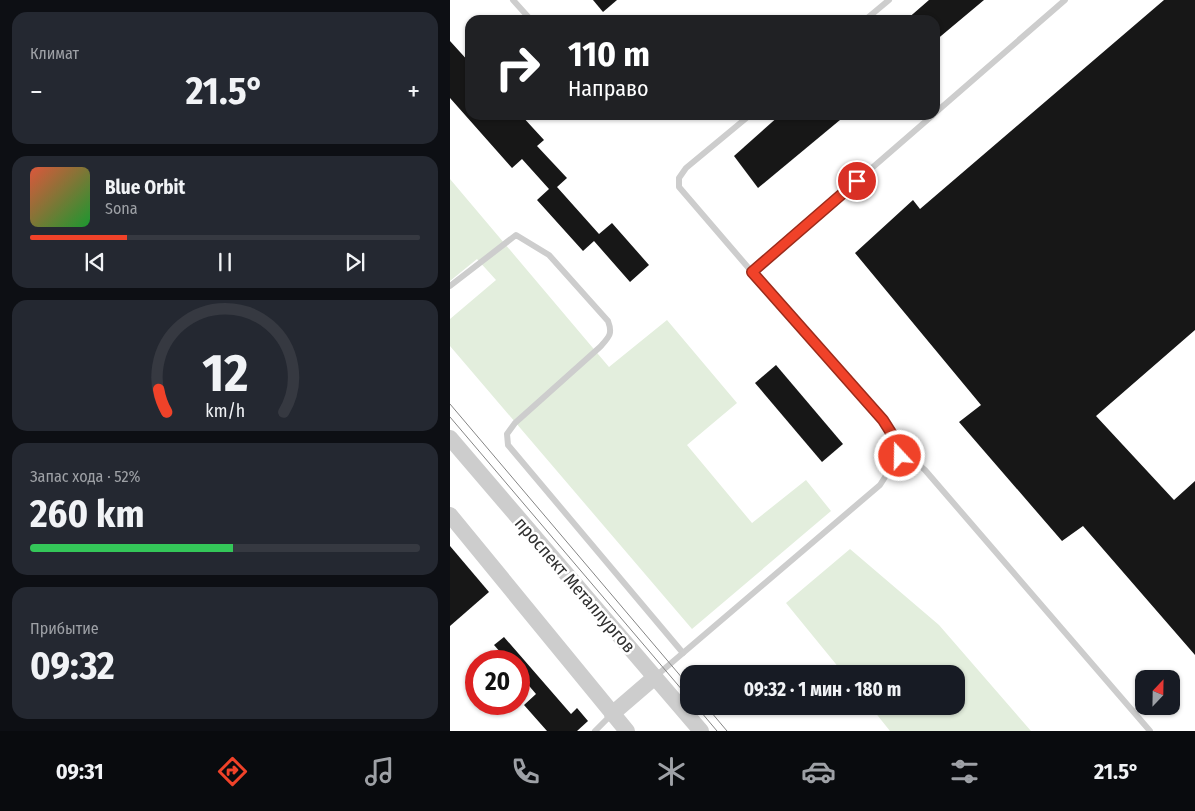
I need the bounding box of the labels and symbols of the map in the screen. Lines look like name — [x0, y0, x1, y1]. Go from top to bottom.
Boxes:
pin — [836, 160, 878, 202]
position arrow — [873, 429, 925, 481]
street label: проспект Металлургов — [510, 513, 640, 657]
speed limit sign: 20 — [465, 650, 530, 715]
north arrow — [1135, 670, 1180, 715]

